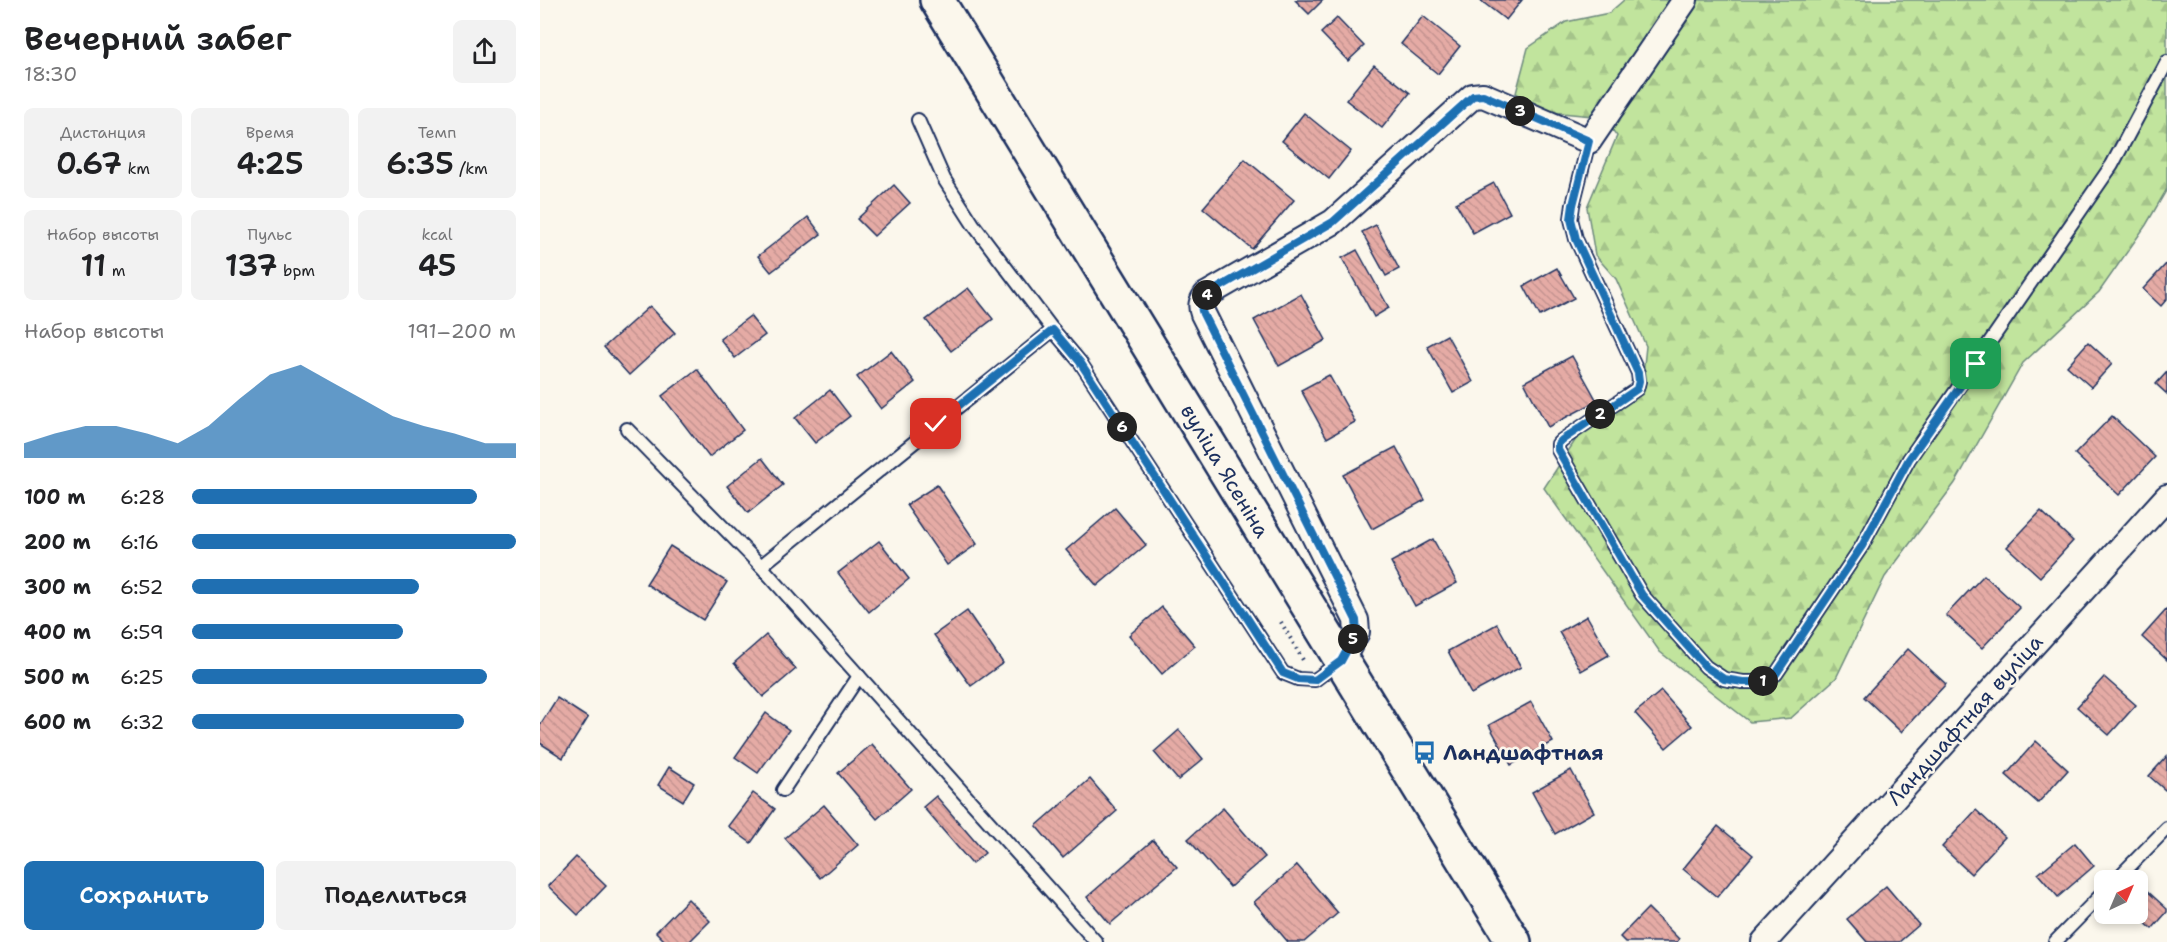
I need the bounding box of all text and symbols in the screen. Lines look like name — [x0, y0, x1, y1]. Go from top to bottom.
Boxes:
text: Вечерний забег — [24, 16, 292, 61]
button: share — [453, 20, 516, 83]
text: 18:30 — [24, 61, 77, 87]
pin: 3 — [1505, 96, 1535, 126]
text: 3 — [1514, 100, 1526, 121]
text: Дистанция — [60, 122, 146, 143]
text: Время — [246, 122, 294, 143]
text: Темп — [418, 122, 456, 143]
text: 0.67 — [56, 143, 122, 184]
text: 4:25 — [236, 143, 304, 184]
text: 6:35 — [386, 143, 454, 184]
text: km — [122, 158, 150, 179]
text: /km — [454, 158, 488, 179]
text: Набор высоты — [47, 224, 159, 245]
text: Пульс — [248, 224, 292, 245]
text: kcal — [421, 224, 453, 245]
text: 11 — [81, 245, 106, 286]
text: 137 — [225, 245, 278, 286]
text: 45 — [418, 245, 456, 286]
text: m — [106, 260, 125, 281]
text: bpm — [278, 260, 315, 281]
pin: 4 — [1192, 280, 1222, 310]
text: 4 — [1201, 284, 1213, 305]
text: Набор высоты — [24, 318, 164, 344]
text: 191–200 m — [407, 318, 516, 344]
pin — [1950, 338, 2001, 389]
icon: arrive — [1959, 347, 1992, 380]
pin — [910, 398, 961, 449]
street label: вуліца Ясеніна — [1174, 399, 1276, 543]
pin: 2 — [1585, 399, 1615, 429]
text: 2 — [1594, 403, 1606, 424]
icon: check — [919, 407, 952, 440]
pin: 6 — [1107, 412, 1137, 442]
text: 6 — [1116, 416, 1128, 437]
text: 100 m — [24, 484, 86, 510]
text: 6:28 — [120, 484, 165, 510]
text: 200 m — [24, 529, 91, 555]
text: 6:16 — [120, 529, 159, 555]
text: 300 m — [24, 574, 91, 600]
text: 6:52 — [120, 574, 164, 600]
text: 400 m — [24, 619, 91, 645]
text: 6:59 — [120, 619, 164, 645]
pin: 5 — [1338, 624, 1368, 654]
text: 5 — [1348, 628, 1358, 649]
street label: Ландшафтная вуліца — [1881, 629, 2049, 811]
text: 500 m — [24, 664, 90, 690]
text: 6:25 — [120, 664, 164, 690]
pin: 1 — [1748, 666, 1778, 696]
text: 1 — [1759, 670, 1767, 691]
text: 600 m — [24, 709, 91, 735]
text: 6:32 — [120, 709, 164, 735]
place label: Ландшафтная — [1443, 739, 1604, 767]
bus stop icon: Ландшафтная — [1412, 740, 1438, 766]
button: Сохранить — [24, 861, 264, 930]
button: Поделиться — [276, 861, 516, 930]
north arrow — [2094, 870, 2148, 924]
map controls — [2094, 870, 2148, 924]

